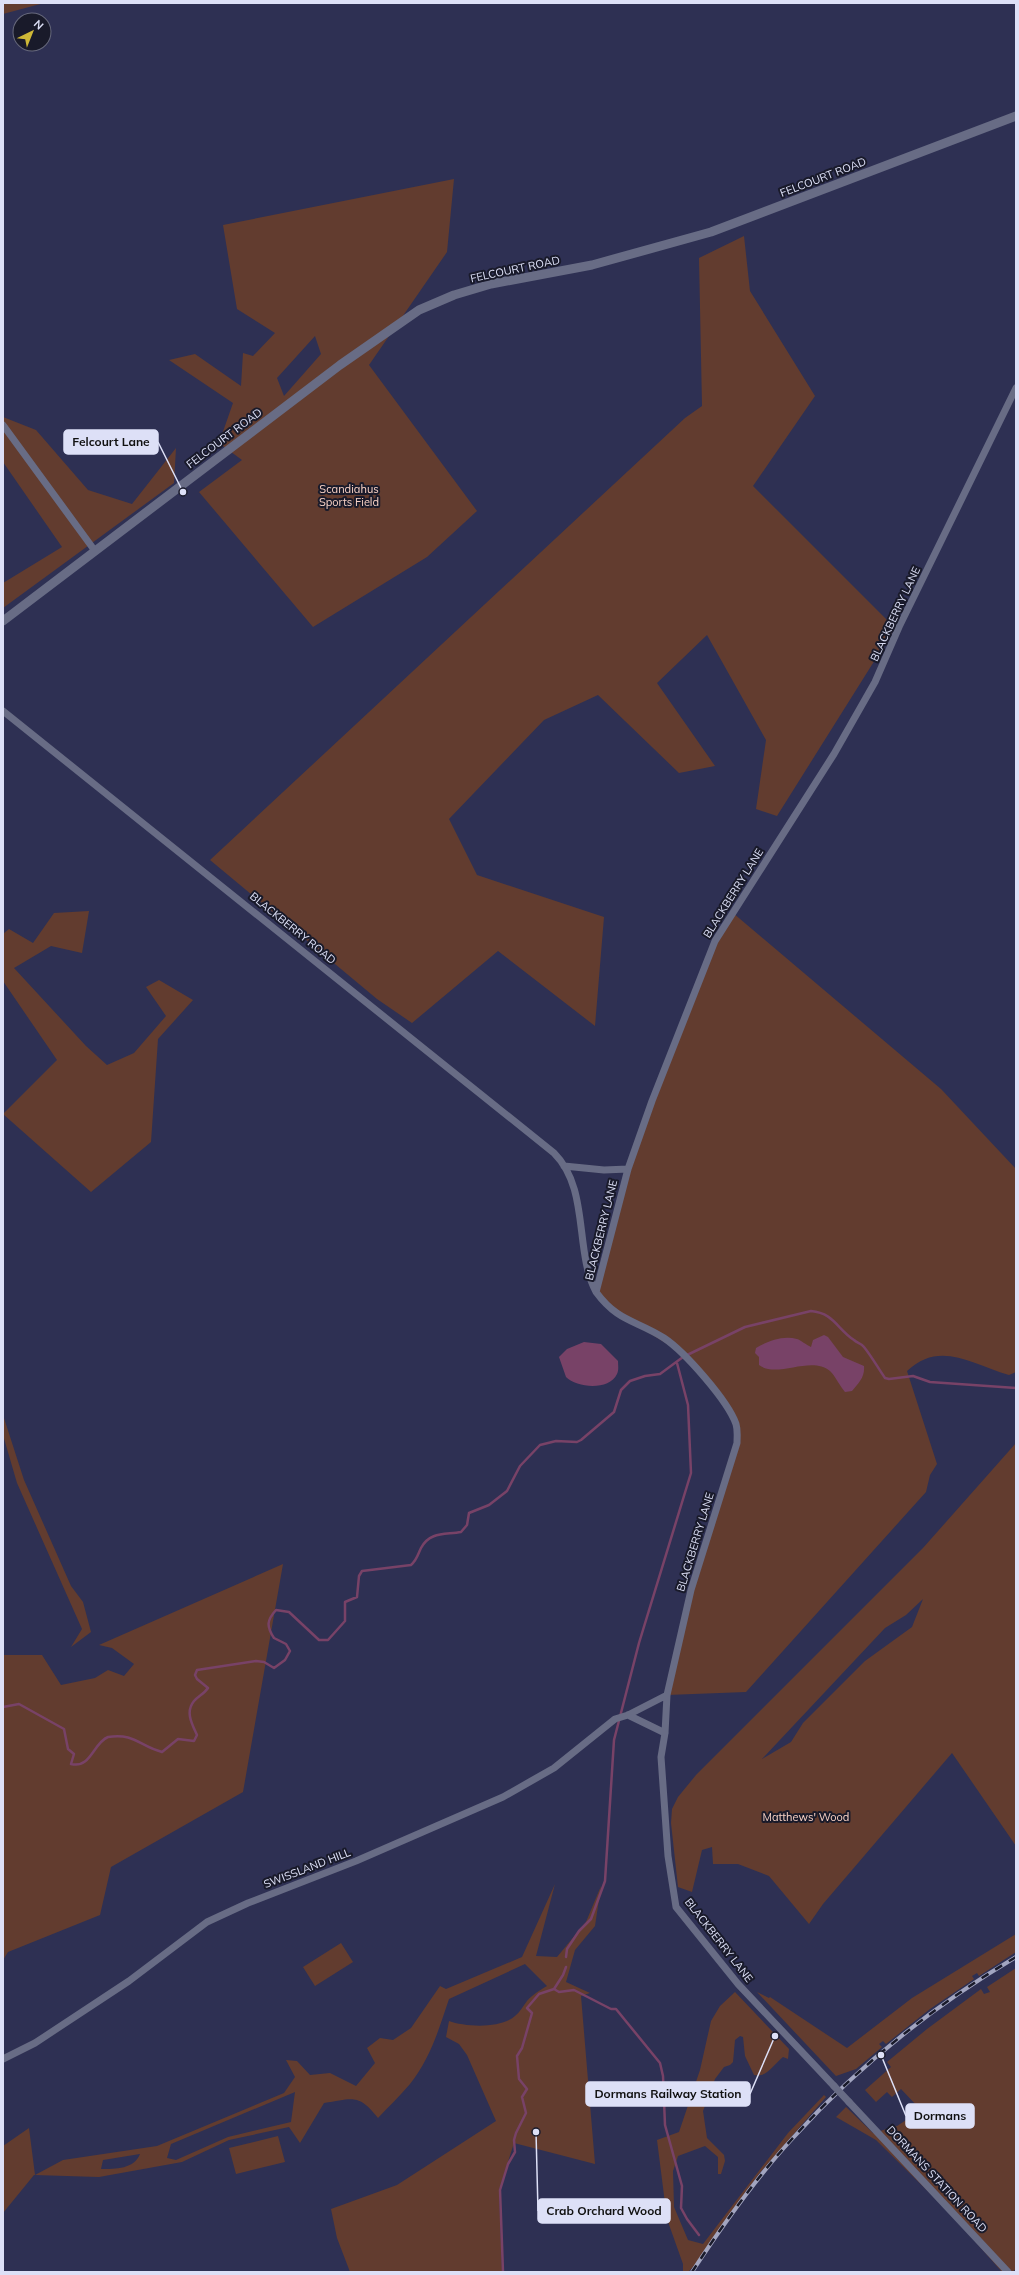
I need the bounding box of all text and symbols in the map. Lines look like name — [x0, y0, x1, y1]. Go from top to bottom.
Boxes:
north arrow — [12, 12, 52, 52]
text: N — [31, 17, 47, 33]
street label: FELCOURT ROAD — [778, 154, 868, 200]
street label: FELCOURT ROAD — [469, 253, 561, 285]
street label: FELCOURT ROAD — [183, 405, 265, 471]
callout: Felcourt Lane — [64, 430, 158, 454]
text: Felcourt Lane — [72, 434, 150, 449]
park label: Scandiahus Sports Field — [319, 482, 379, 509]
street label: BLACKBERRY LANE — [867, 564, 923, 664]
street label: BLACKBERRY LANE — [700, 846, 766, 940]
street label: BLACKBERRY ROAD — [247, 889, 339, 967]
street label: BLACKBERRY LANE — [582, 1178, 620, 1282]
street label: BLACKBERRY LANE — [673, 1491, 717, 1593]
park label: Matthews' Wood — [763, 1810, 849, 1824]
street label: SWISSLAND HILL — [262, 1845, 352, 1891]
street label: BLACKBERRY LANE — [682, 1895, 756, 1985]
callout: Dormans Railway Station — [586, 2082, 750, 2106]
text: Dormans Railway Station — [594, 2086, 742, 2101]
callout: Dormans — [906, 2104, 974, 2128]
text: Dormans — [914, 2108, 966, 2123]
street label: DORMANS STATION ROAD — [884, 2123, 990, 2235]
callout: Crab Orchard Wood — [538, 2199, 670, 2223]
text: Crab Orchard Wood — [546, 2203, 662, 2218]

